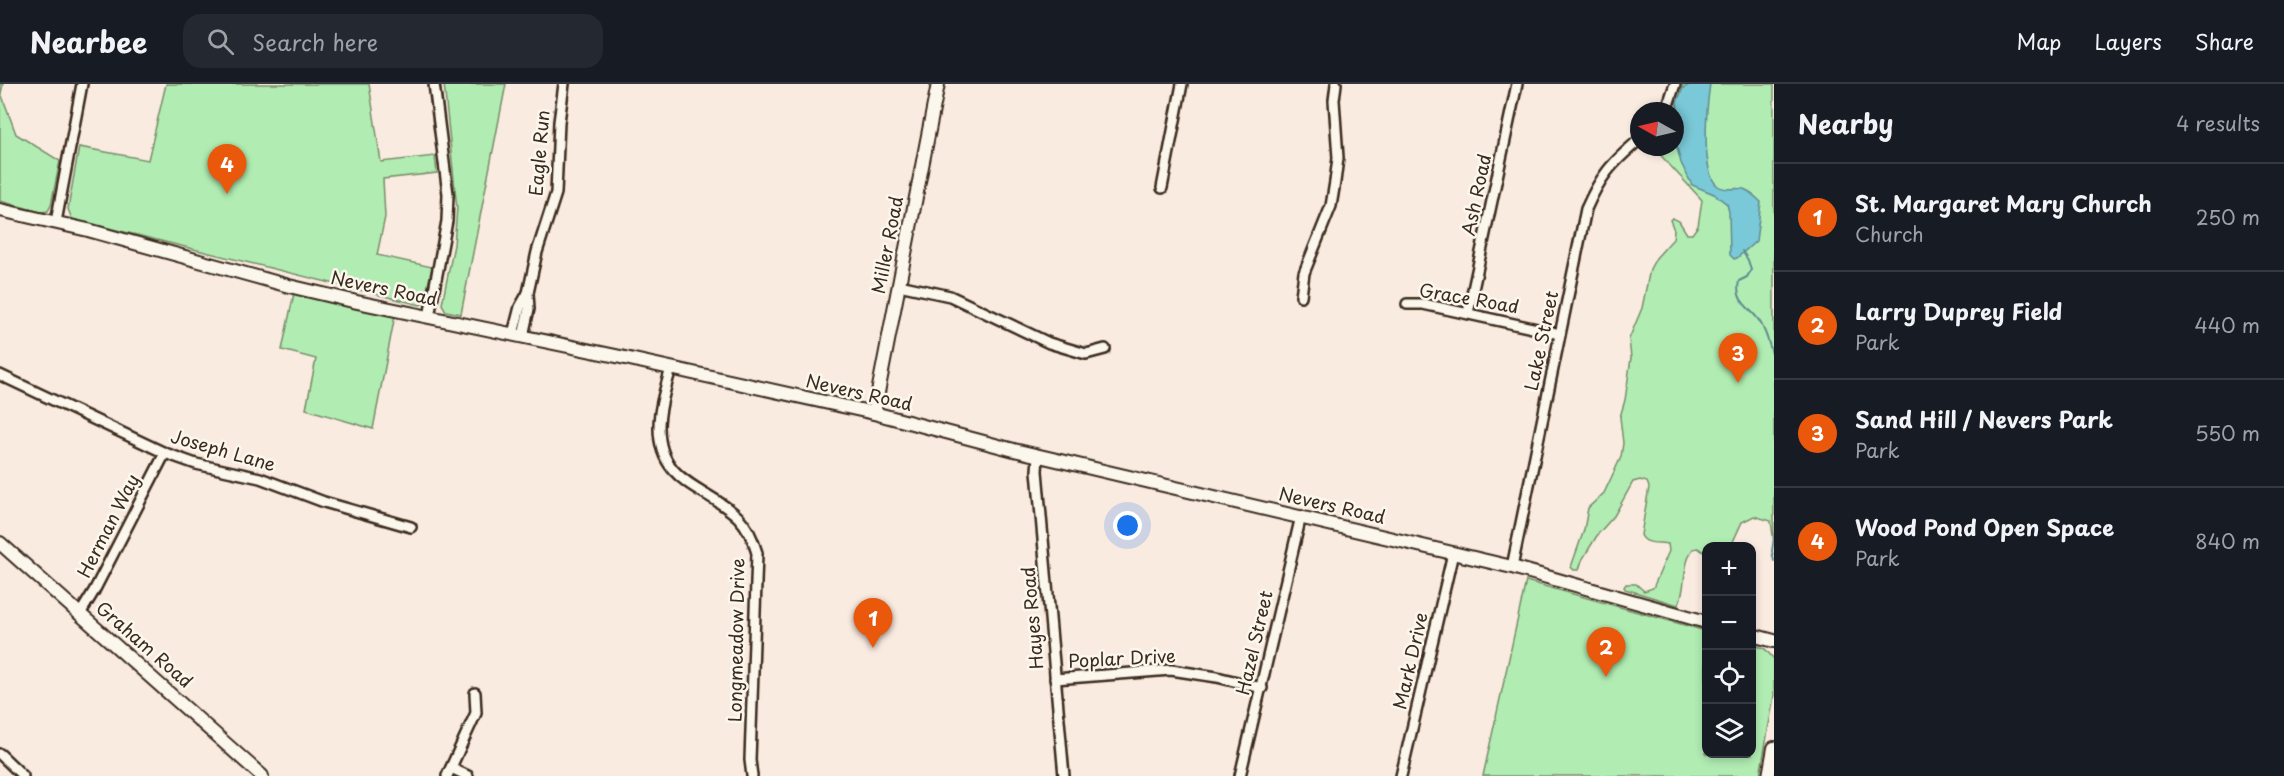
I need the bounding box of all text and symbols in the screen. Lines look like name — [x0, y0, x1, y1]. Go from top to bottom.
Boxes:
search box — [183, 14, 603, 68]
text: Nearbee — [30, 20, 147, 63]
icon: search — [204, 25, 237, 58]
text: Search here — [252, 25, 378, 58]
text: Map — [2017, 25, 2061, 57]
text: Layers — [2094, 25, 2162, 57]
text: Share — [2195, 25, 2254, 57]
north arrow — [1630, 102, 1684, 156]
text: Nearby — [1798, 104, 1893, 143]
text: 4 results — [2176, 108, 2260, 138]
street label: Eagle Run — [521, 109, 556, 197]
pin: 4 — [208, 144, 246, 194]
street label: Ash Road — [1454, 151, 1497, 238]
text: St. Margaret Mary Church — [1855, 186, 2152, 219]
street label: Miller Road — [864, 194, 909, 296]
text: 1 — [1813, 202, 1822, 232]
text: 250 m — [2196, 202, 2260, 232]
text: Church — [1855, 219, 1924, 249]
street label: Nevers Road — [328, 263, 440, 312]
street label: Grace Road — [1417, 275, 1521, 320]
street label: Lake Street — [1517, 288, 1564, 393]
text: Larry Duprey Field — [1855, 294, 2062, 327]
text: 2 — [1810, 310, 1825, 340]
text: 440 m — [2195, 310, 2260, 340]
text: Park — [1855, 327, 1900, 357]
pin: 3 — [1718, 334, 1758, 383]
street label: Nevers Road — [803, 366, 915, 417]
text: Sand Hill / Nevers Park — [1855, 402, 2113, 435]
text: 3 — [1811, 418, 1824, 448]
text: 550 m — [2195, 418, 2260, 448]
street label: Joseph Lane — [168, 422, 279, 477]
text: Park — [1855, 435, 1900, 465]
street label: Herman Way — [70, 469, 145, 582]
street label: Nevers Road — [1276, 479, 1388, 530]
text: Wood Pond Open Space — [1855, 510, 2114, 543]
your location — [1113, 511, 1142, 540]
text: 4 — [1811, 526, 1824, 556]
text: 840 m — [2195, 526, 2260, 556]
map controls — [1702, 542, 1756, 758]
button: + — [1702, 542, 1756, 596]
text: Park — [1855, 543, 1900, 573]
street label: Longmeadow Drive — [721, 558, 750, 722]
street label: Hayes Road — [1014, 566, 1049, 670]
street label: Hazel Street — [1228, 588, 1279, 698]
street label: Graham Road — [91, 594, 199, 694]
button: − — [1702, 596, 1756, 650]
pin: 1 — [854, 598, 892, 648]
street label: Mark Drive — [1385, 609, 1434, 712]
pin: 2 — [1586, 628, 1626, 677]
street label: Poplar Drive — [1067, 641, 1177, 674]
button: locate — [1702, 650, 1756, 704]
button: layers — [1702, 704, 1756, 758]

